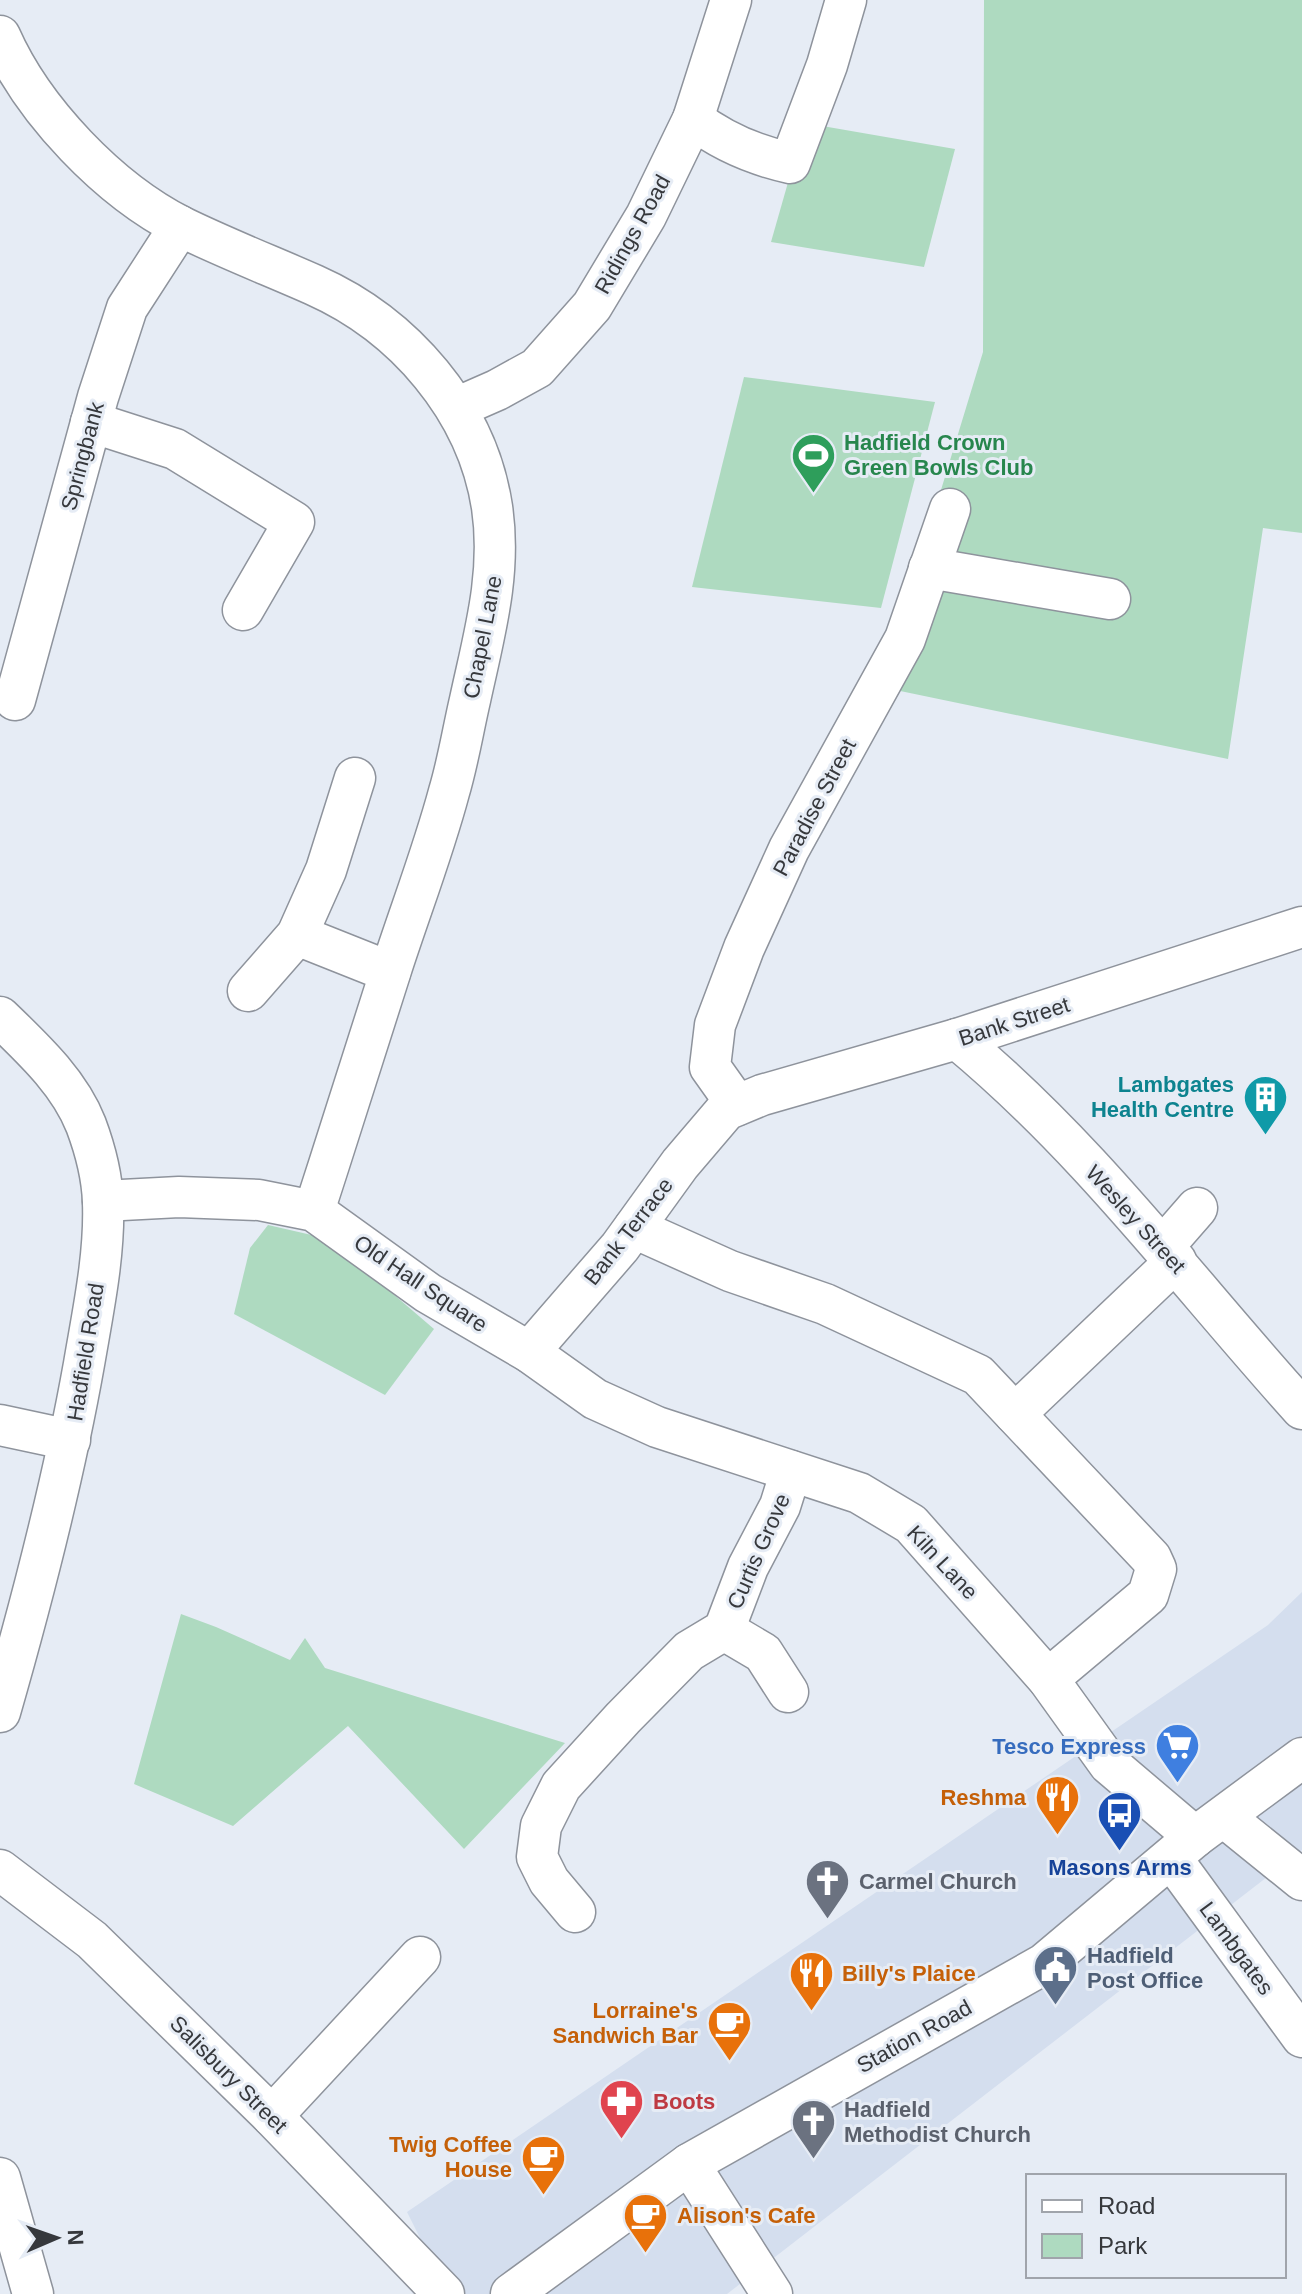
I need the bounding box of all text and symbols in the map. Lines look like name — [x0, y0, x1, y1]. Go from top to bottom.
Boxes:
street label: Ridings Road — [589, 170, 675, 298]
street label: Springbank — [56, 398, 109, 513]
place label: Hadfield Crown Green Bowls Club — [844, 430, 1033, 480]
sports icon: Hadfield Crown Green Bowls Club — [789, 431, 837, 494]
street label: Chapel Lane — [458, 573, 507, 701]
street label: Paradise Street — [768, 734, 861, 880]
street label: Bank Street — [956, 992, 1073, 1051]
place label: Lambgates Health Centre — [1091, 1072, 1234, 1122]
building icon: Lambgates Health Centre — [1241, 1073, 1289, 1136]
street label: Wesley Street — [1081, 1160, 1191, 1278]
street label: Bank Terrace — [579, 1173, 678, 1290]
street label: Old Hall Square — [349, 1230, 492, 1337]
street label: Hadfield Road — [62, 1281, 109, 1423]
street label: Curtis Grove — [722, 1490, 795, 1613]
street label: Kiln Lane — [902, 1520, 983, 1604]
supermarket icon: Tesco Express — [1153, 1722, 1201, 1785]
place label: Tesco Express — [992, 1734, 1146, 1759]
restaurant icon: Reshma — [1033, 1773, 1081, 1836]
place label: Reshma — [940, 1785, 1027, 1810]
bus stop icon: Masons Arms — [1096, 1790, 1144, 1853]
place label: Masons Arms — [1048, 1855, 1192, 1880]
church icon: Carmel Church — [804, 1857, 852, 1920]
place label: Carmel Church — [859, 1869, 1017, 1894]
street label: Lambgates — [1194, 1897, 1279, 2000]
place label: Hadfield Post Office — [1087, 1943, 1203, 1993]
public building icon: Hadfield Post Office — [1032, 1944, 1080, 2007]
restaurant icon: Billy's Plaice — [787, 1949, 835, 2012]
place label: Billy's Plaice — [842, 1961, 976, 1986]
street label: Station Road — [853, 1995, 976, 2078]
place label: Lorraine's Sandwich Bar — [553, 1998, 698, 2048]
cafe icon: Lorraine's Sandwich Bar — [705, 1999, 753, 2062]
street label: Salisbury Street — [165, 2011, 292, 2138]
pharmacy icon: Boots — [598, 2077, 646, 2140]
place label: Boots — [653, 2089, 715, 2114]
place label: Hadfield Methodist Church — [844, 2097, 1031, 2147]
church icon: Hadfield Methodist Church — [789, 2098, 837, 2161]
place label: Twig Coffee House — [389, 2132, 512, 2182]
cafe icon: Twig Coffee House — [519, 2133, 567, 2196]
legend — [1026, 2174, 1286, 2278]
cafe icon: Alison's Cafe — [622, 2191, 670, 2254]
text: Road — [1098, 2192, 1155, 2219]
north arrow — [16, 2198, 96, 2278]
place label: Alison's Cafe — [677, 2203, 816, 2228]
text: N — [63, 2229, 88, 2246]
text: Park — [1098, 2232, 1148, 2259]

